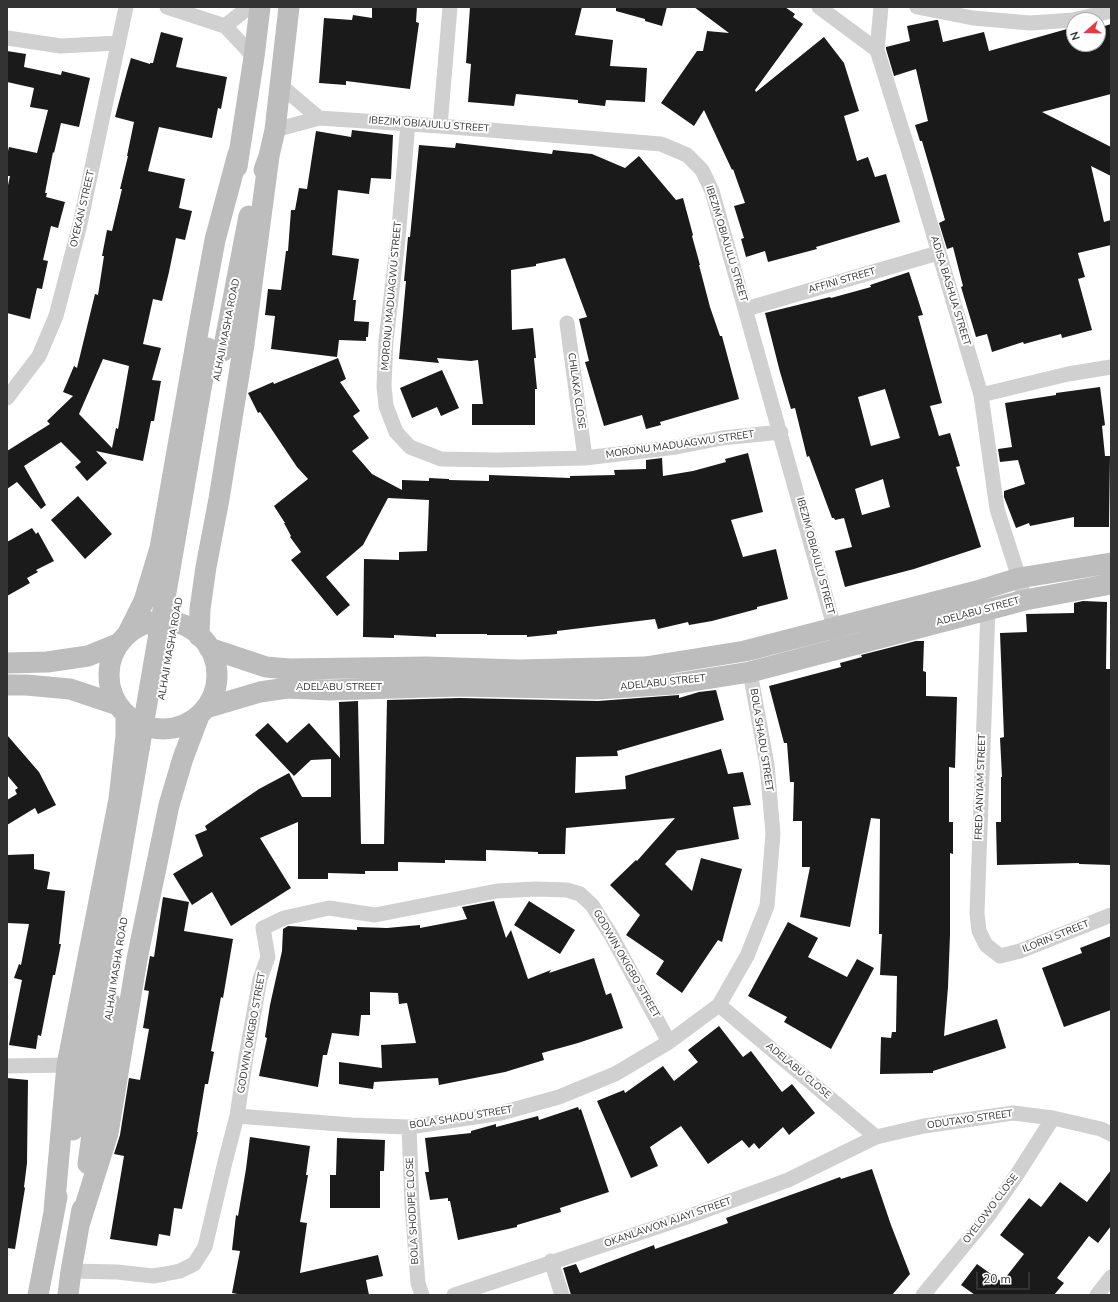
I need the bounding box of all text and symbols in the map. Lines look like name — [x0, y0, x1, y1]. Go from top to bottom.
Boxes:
north arrow — [1066, 12, 1106, 52]
text: N — [1067, 30, 1084, 42]
street label: IBEZIM OBIAJULU STREET — [368, 115, 490, 135]
street label: OYEKAN STREET — [68, 169, 98, 249]
street label: IBEZIM OBIAJULU STREET — [703, 184, 749, 304]
street label: MORONU MADUAGWU STREET — [379, 221, 405, 371]
street label: ADISA BASHUA STREET — [928, 235, 972, 347]
street label: AFFINI STREET — [807, 266, 877, 296]
street label: ALHAJI MASHA ROAD — [211, 278, 243, 382]
street label: CHILAKA CLOSE — [565, 352, 587, 430]
street label: MORONU MADUAGWU STREET — [605, 429, 755, 461]
street label: IBEZIM OBIAJULU STREET — [794, 496, 836, 616]
street label: ADELABU STREET — [935, 595, 1021, 629]
street label: ALHAJI MASHA ROAD — [156, 597, 186, 701]
street label: ADELABU STREET — [620, 673, 706, 693]
street label: ADELABU STREET — [296, 682, 382, 694]
street label: BOLA SHADU STREET — [747, 688, 775, 792]
street label: FRED ANYIAM STREET — [973, 734, 989, 840]
street label: GODWIN OKIGBO STREET — [590, 908, 662, 1020]
street label: ALHAJI MASHA ROAD — [103, 916, 131, 1022]
street label: ILORIN STREET — [1021, 918, 1091, 956]
street label: GODWIN OKIGBO STREET — [235, 972, 269, 1094]
street label: ADELABU CLOSE — [763, 1040, 833, 1102]
street label: BOLA SHADU STREET — [409, 1104, 513, 1132]
street label: ODUTAYO STREET — [926, 1108, 1014, 1132]
street label: BOLA SHODIPE CLOSE — [404, 1157, 422, 1265]
street label: OYELOWO CLOSE — [961, 1172, 1021, 1246]
street label: OKANLAWON AJAYI STREET — [603, 1196, 733, 1250]
scale bar — [978, 1264, 1032, 1290]
text: 20 m — [983, 1271, 1011, 1287]

